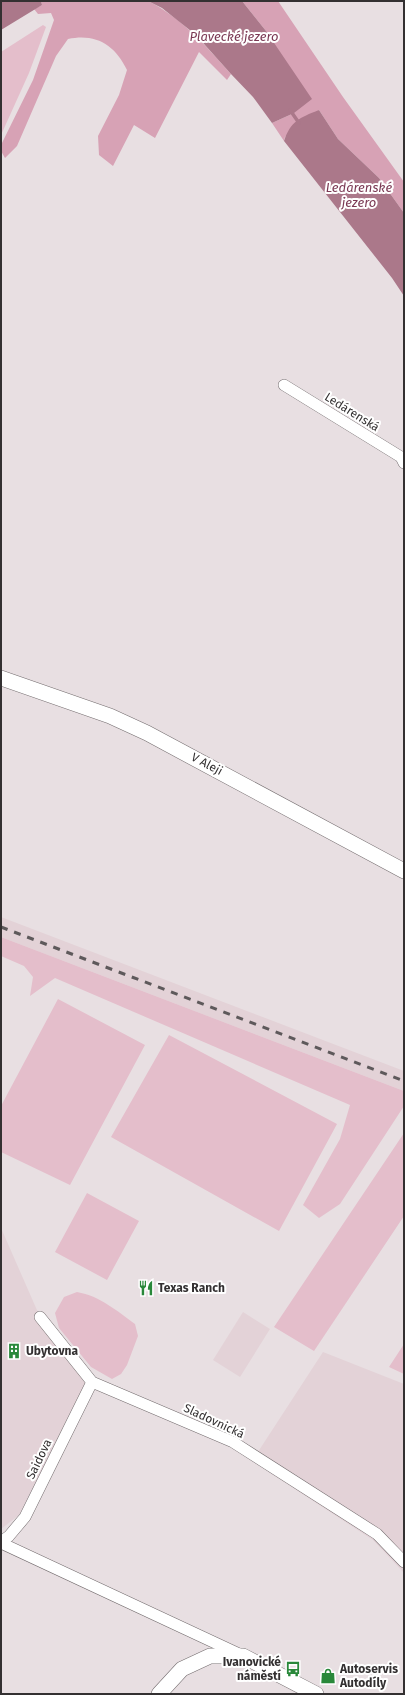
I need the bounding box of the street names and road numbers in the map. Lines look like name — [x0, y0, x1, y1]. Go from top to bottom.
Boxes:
street label: Ledárenská — [322, 390, 382, 434]
street label: V Aleji — [189, 750, 225, 778]
street label: Sladovnická — [181, 1401, 247, 1441]
street label: Saidova — [23, 1437, 55, 1481]

